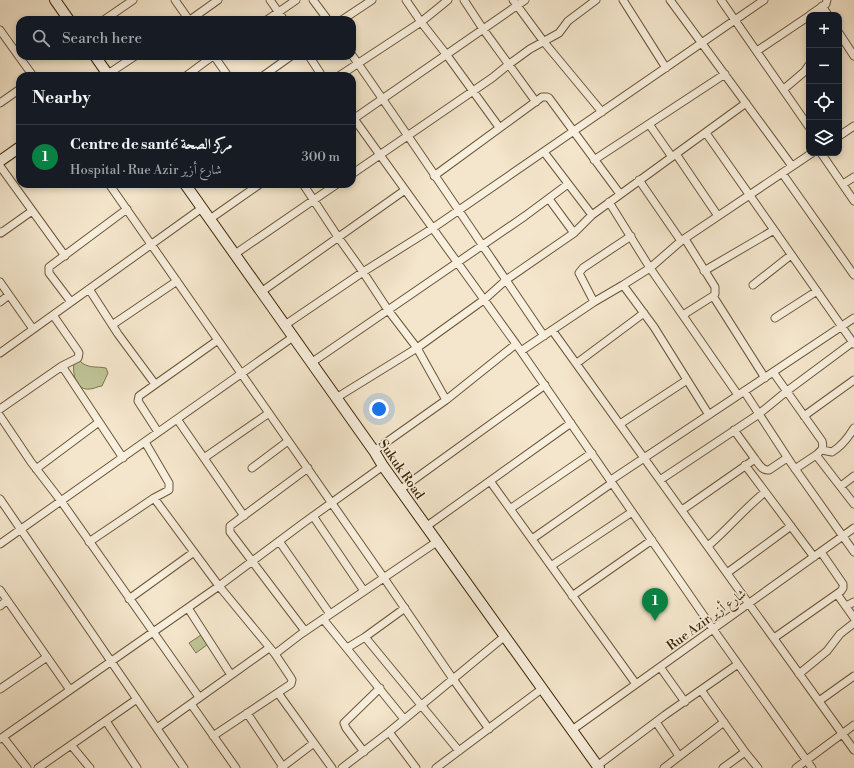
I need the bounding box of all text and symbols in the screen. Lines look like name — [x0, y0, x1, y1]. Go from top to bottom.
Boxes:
map controls — [806, 12, 842, 156]
button: + — [806, 12, 842, 48]
search box — [16, 16, 356, 60]
icon: search — [30, 27, 52, 49]
text: Search here — [62, 29, 142, 48]
button: − — [806, 48, 842, 84]
button: locate — [806, 84, 842, 120]
text: Nearby — [32, 87, 91, 109]
button: layers — [806, 120, 842, 156]
text: Centre de santé مركز الصحة — [70, 135, 233, 154]
text: 1 — [42, 149, 48, 165]
text: 300 m — [302, 149, 340, 165]
text: Hospital · Rue Azir شارع أزير — [70, 162, 222, 178]
your location — [369, 399, 389, 419]
street label: Sukuk Road — [375, 437, 428, 503]
street label: Rue Azir شارع أزير — [663, 585, 751, 656]
pin: 1 — [642, 588, 668, 621]

